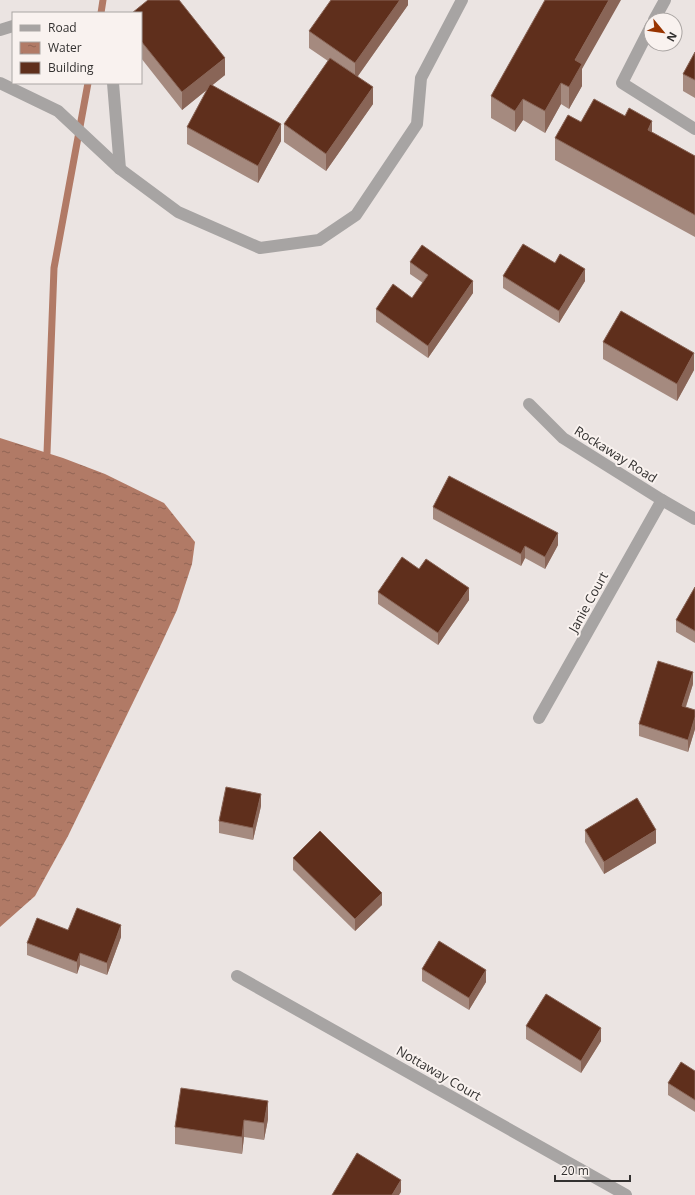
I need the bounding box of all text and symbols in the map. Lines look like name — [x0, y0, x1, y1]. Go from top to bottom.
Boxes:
legend — [12, 12, 142, 84]
north arrow — [643, 12, 683, 52]
text: Road — [48, 19, 77, 36]
text: N — [663, 30, 681, 45]
text: Water — [48, 39, 82, 56]
text: Building — [48, 59, 94, 76]
street label: Rockaway Road — [571, 421, 661, 487]
street label: Janie Court — [563, 568, 612, 637]
street label: Nottaway Court — [393, 1041, 485, 1105]
scale bar — [555, 1157, 630, 1183]
text: 20 m — [561, 1162, 589, 1179]

